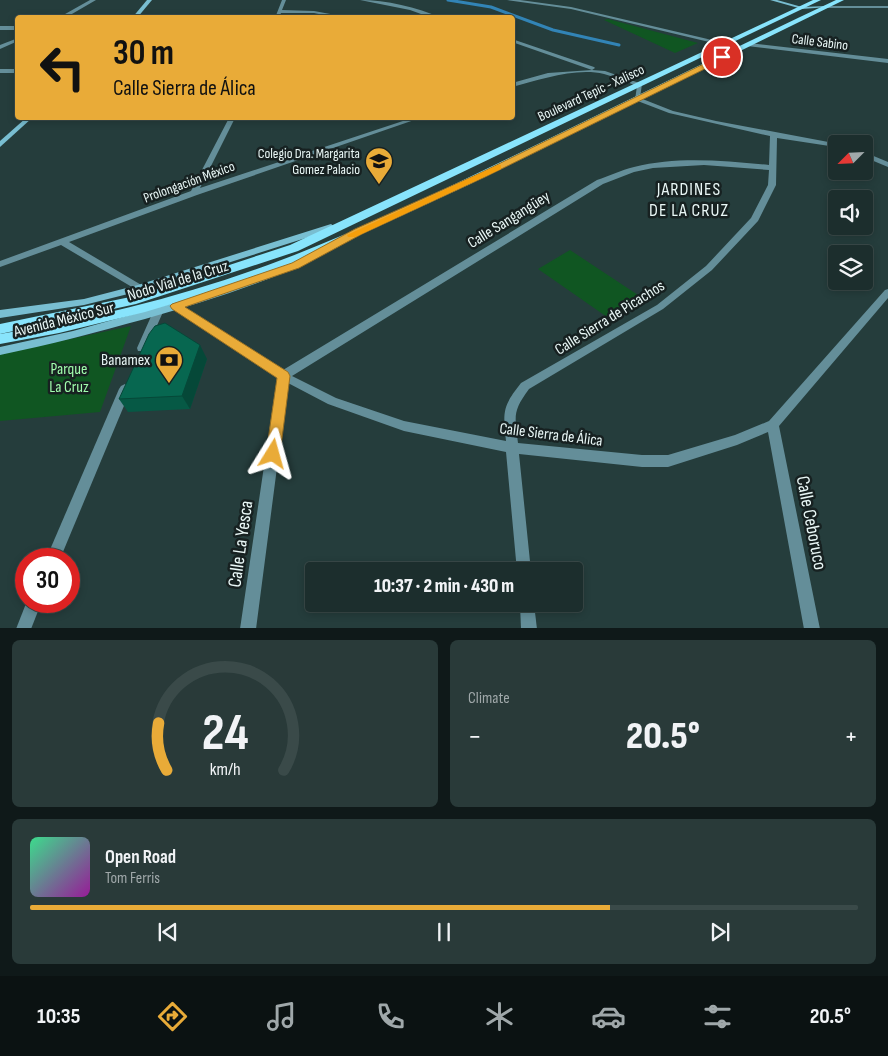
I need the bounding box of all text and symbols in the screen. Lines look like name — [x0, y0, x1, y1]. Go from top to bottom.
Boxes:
street label: Calle Sabino — [791, 30, 849, 54]
text: 30 m — [113, 32, 174, 75]
icon: left — [30, 35, 95, 100]
pin — [701, 36, 743, 78]
icon: arrive — [708, 43, 736, 71]
street label: Boulevard Tepic - Xalisco — [535, 61, 647, 125]
text: Calle Sierra de Álica — [113, 75, 256, 102]
north arrow — [828, 135, 872, 180]
map controls — [828, 135, 873, 290]
place label: Colegio Dra. Margarita Gomez Palacio — [258, 145, 360, 178]
school or university icon: Colegio Dra. Margarita Gomez Palacio — [364, 146, 394, 185]
street label: Prolongación México — [141, 158, 237, 206]
district label: JARDINES DE LA CRUZ — [649, 179, 729, 221]
street label: Calle Sangangüey — [464, 187, 554, 253]
button: sound — [828, 190, 873, 235]
button: layers — [828, 245, 873, 290]
street label: Nodo Vial de la Cruz — [125, 257, 231, 305]
street label: Calle Sierra de Picachos — [552, 276, 669, 359]
street label: Avenida México Sur — [11, 298, 117, 342]
bank icon: Banamex — [154, 345, 184, 384]
place label: Banamex — [101, 351, 150, 370]
park label: Parque La Cruz — [49, 360, 89, 397]
street label: Calle Sierra de Álica — [498, 419, 604, 451]
position arrow — [246, 427, 298, 479]
street label: Calle Ceboruco — [791, 474, 831, 572]
street label: Calle La Yesca — [224, 499, 258, 589]
speed limit sign: 30 — [15, 548, 80, 613]
text: 10:37 · 2 min · 430 m — [374, 575, 514, 598]
text: Climate — [468, 689, 510, 708]
text: 24 — [202, 702, 248, 765]
text: 20.5° — [626, 714, 700, 759]
text: − — [468, 720, 482, 753]
text: + — [844, 720, 858, 753]
text: km/h — [210, 759, 240, 780]
text: Open Road — [105, 846, 176, 869]
text: Tom Ferris — [105, 869, 160, 888]
icon: previous — [154, 918, 182, 946]
icon: pause — [430, 918, 458, 946]
icon: next — [706, 918, 734, 946]
icon: directions — [155, 999, 190, 1034]
icon: music — [264, 999, 299, 1034]
icon: phone — [373, 999, 408, 1034]
icon: climate — [482, 999, 517, 1034]
icon: car — [591, 999, 626, 1034]
icon: filters — [700, 999, 735, 1034]
text: 10:35 — [37, 1003, 80, 1030]
text: 20.5° — [810, 1003, 851, 1030]

